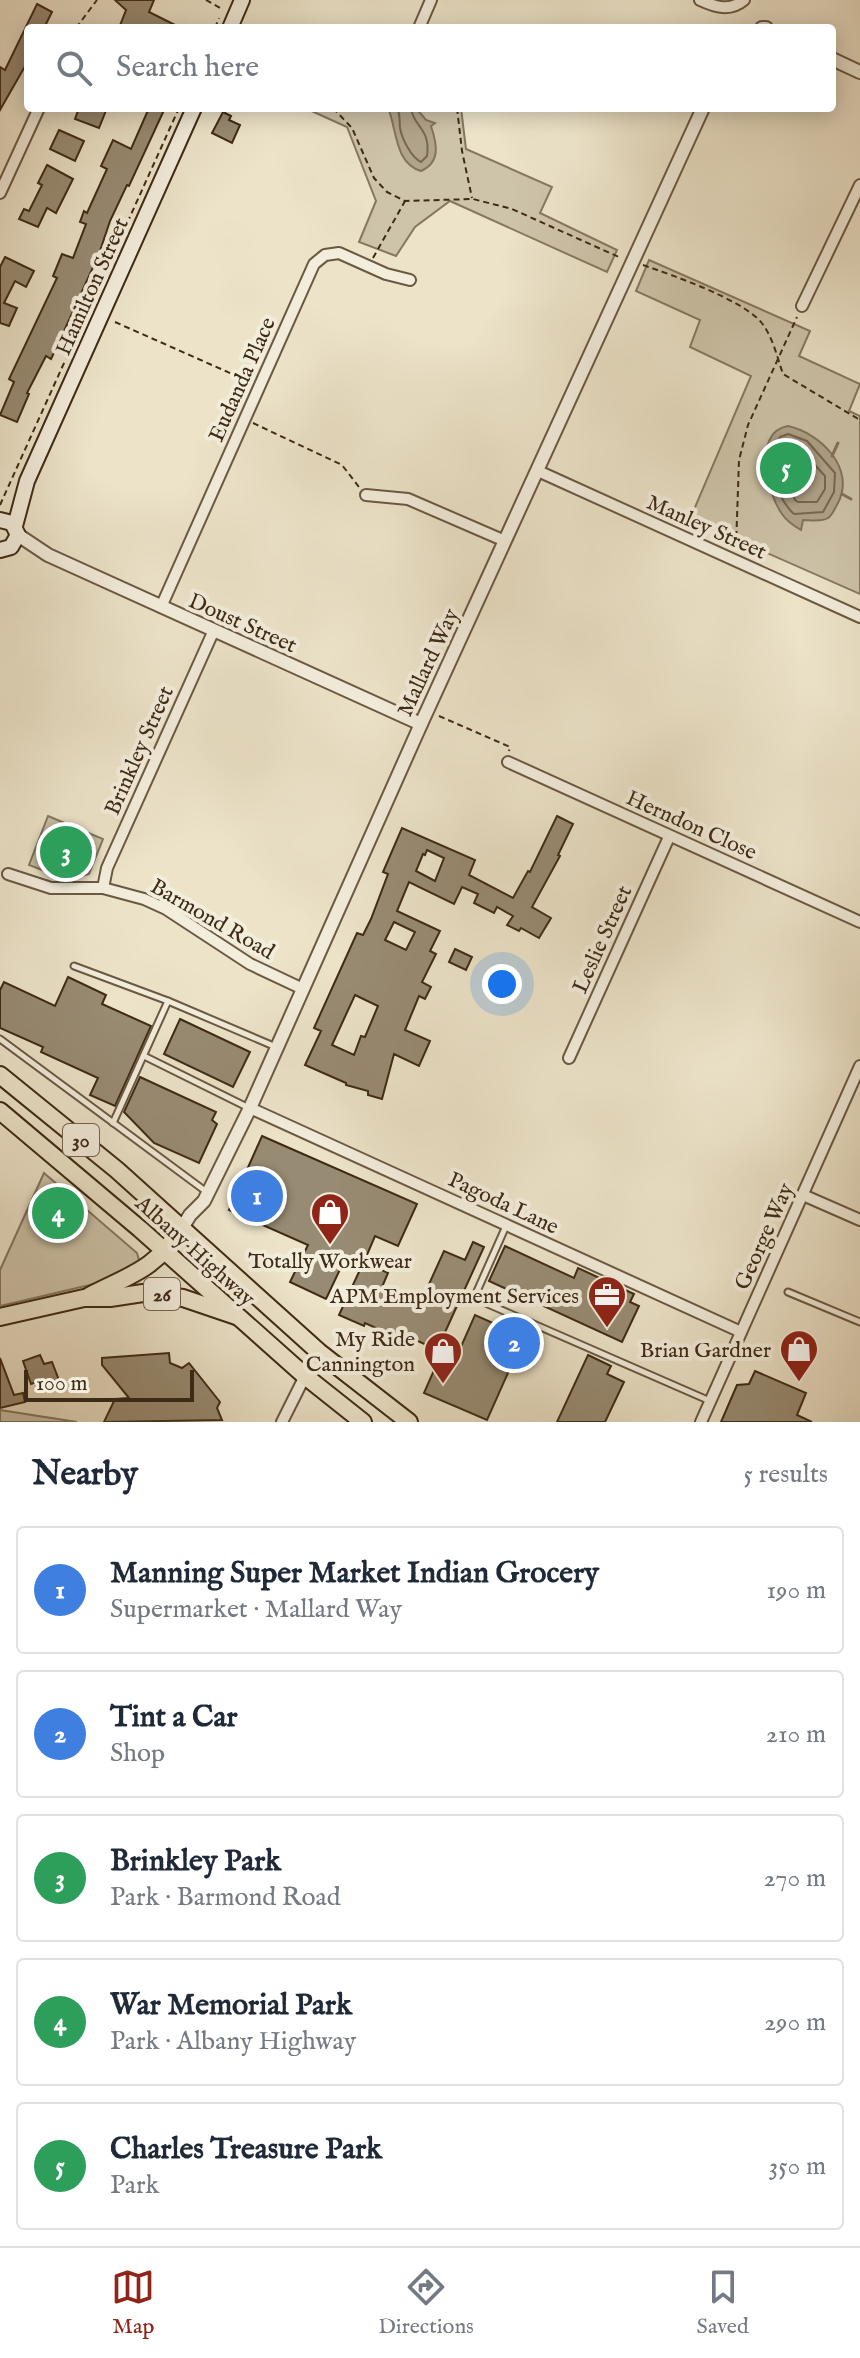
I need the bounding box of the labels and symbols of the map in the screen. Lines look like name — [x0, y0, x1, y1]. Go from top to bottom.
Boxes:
street label: Hamilton Street — [50, 213, 136, 360]
street label: Eudanda Place — [203, 313, 283, 446]
pin: 5 — [760, 438, 812, 498]
street label: Manley Street — [642, 489, 771, 567]
street label: Doust Street — [184, 588, 301, 660]
street label: Mallard Way — [392, 604, 466, 721]
street label: Brinkley Street — [99, 682, 181, 820]
street label: Herndon Close — [622, 785, 761, 867]
pin: 3 — [40, 822, 92, 882]
street label: Barmond Road — [145, 873, 279, 967]
street label: Leslie Street — [567, 881, 639, 998]
your location — [482, 964, 522, 1004]
road number: 30 — [63, 1124, 99, 1156]
pin: 1 — [231, 1166, 283, 1226]
street label: Pagoda Lane — [443, 1166, 563, 1242]
street label: George Way — [729, 1179, 801, 1295]
pin: 4 — [32, 1183, 84, 1243]
street label: Albany Highway — [128, 1190, 261, 1313]
shop icon: Totally Workwear — [309, 1191, 351, 1246]
place label: Totally Workwear — [248, 1248, 412, 1276]
office icon: APM Employment Services — [586, 1274, 628, 1329]
road number: 26 — [144, 1278, 180, 1310]
place label: APM Employment Services — [329, 1283, 579, 1311]
pin: 2 — [488, 1313, 540, 1373]
place label: My Ride Cannington — [306, 1326, 415, 1379]
shop icon: Brian Gardner — [778, 1328, 820, 1383]
shop icon: My Ride Cannington — [422, 1330, 464, 1385]
place label: Brian Gardner — [640, 1337, 771, 1365]
scale bar — [24, 1366, 194, 1402]

